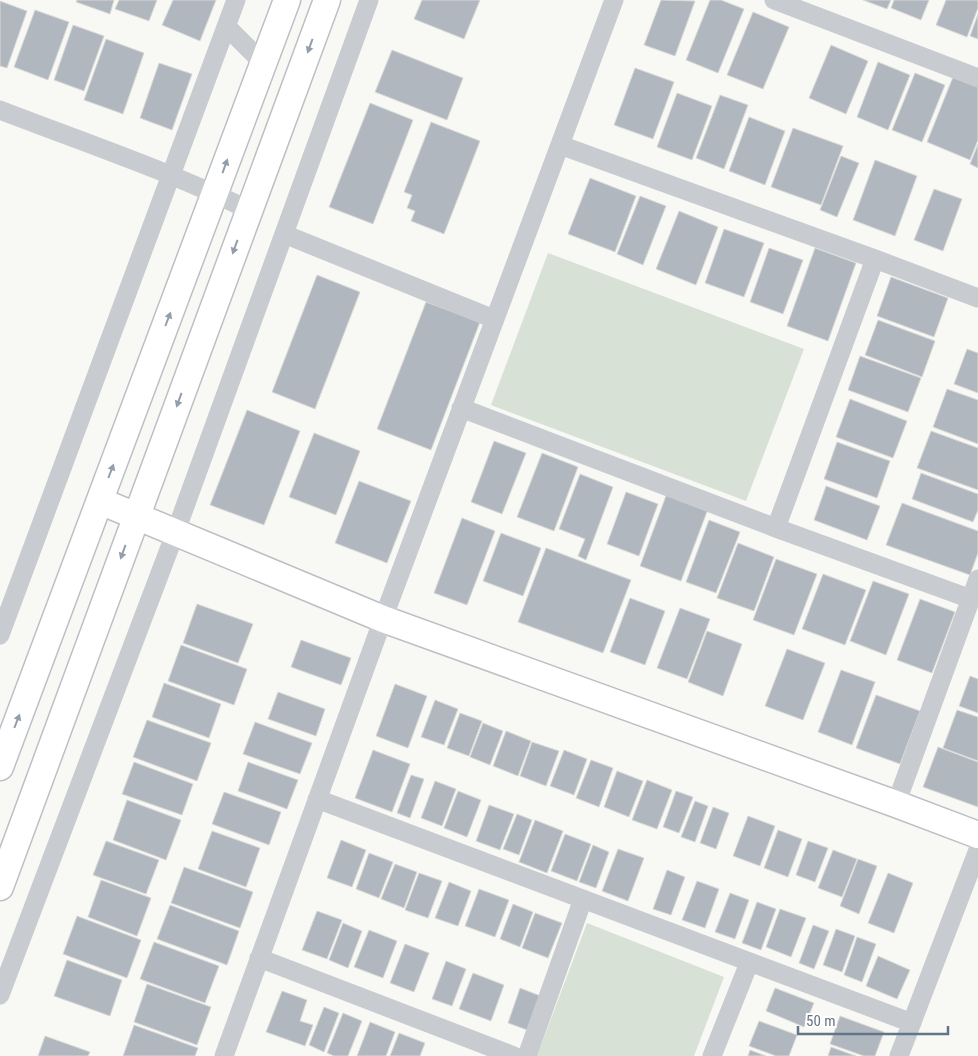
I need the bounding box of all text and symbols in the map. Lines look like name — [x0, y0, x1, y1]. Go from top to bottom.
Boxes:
one-way arrow — [306, 38, 313, 53]
one-way arrow — [222, 159, 230, 174]
one-way arrow — [231, 240, 239, 255]
one-way arrow — [165, 311, 173, 326]
one-way arrow — [175, 393, 183, 408]
one-way arrow — [108, 463, 115, 478]
one-way arrow — [119, 545, 127, 560]
one-way arrow — [13, 713, 21, 728]
scale bar — [798, 1004, 948, 1036]
text: 50 m — [806, 1012, 836, 1030]

